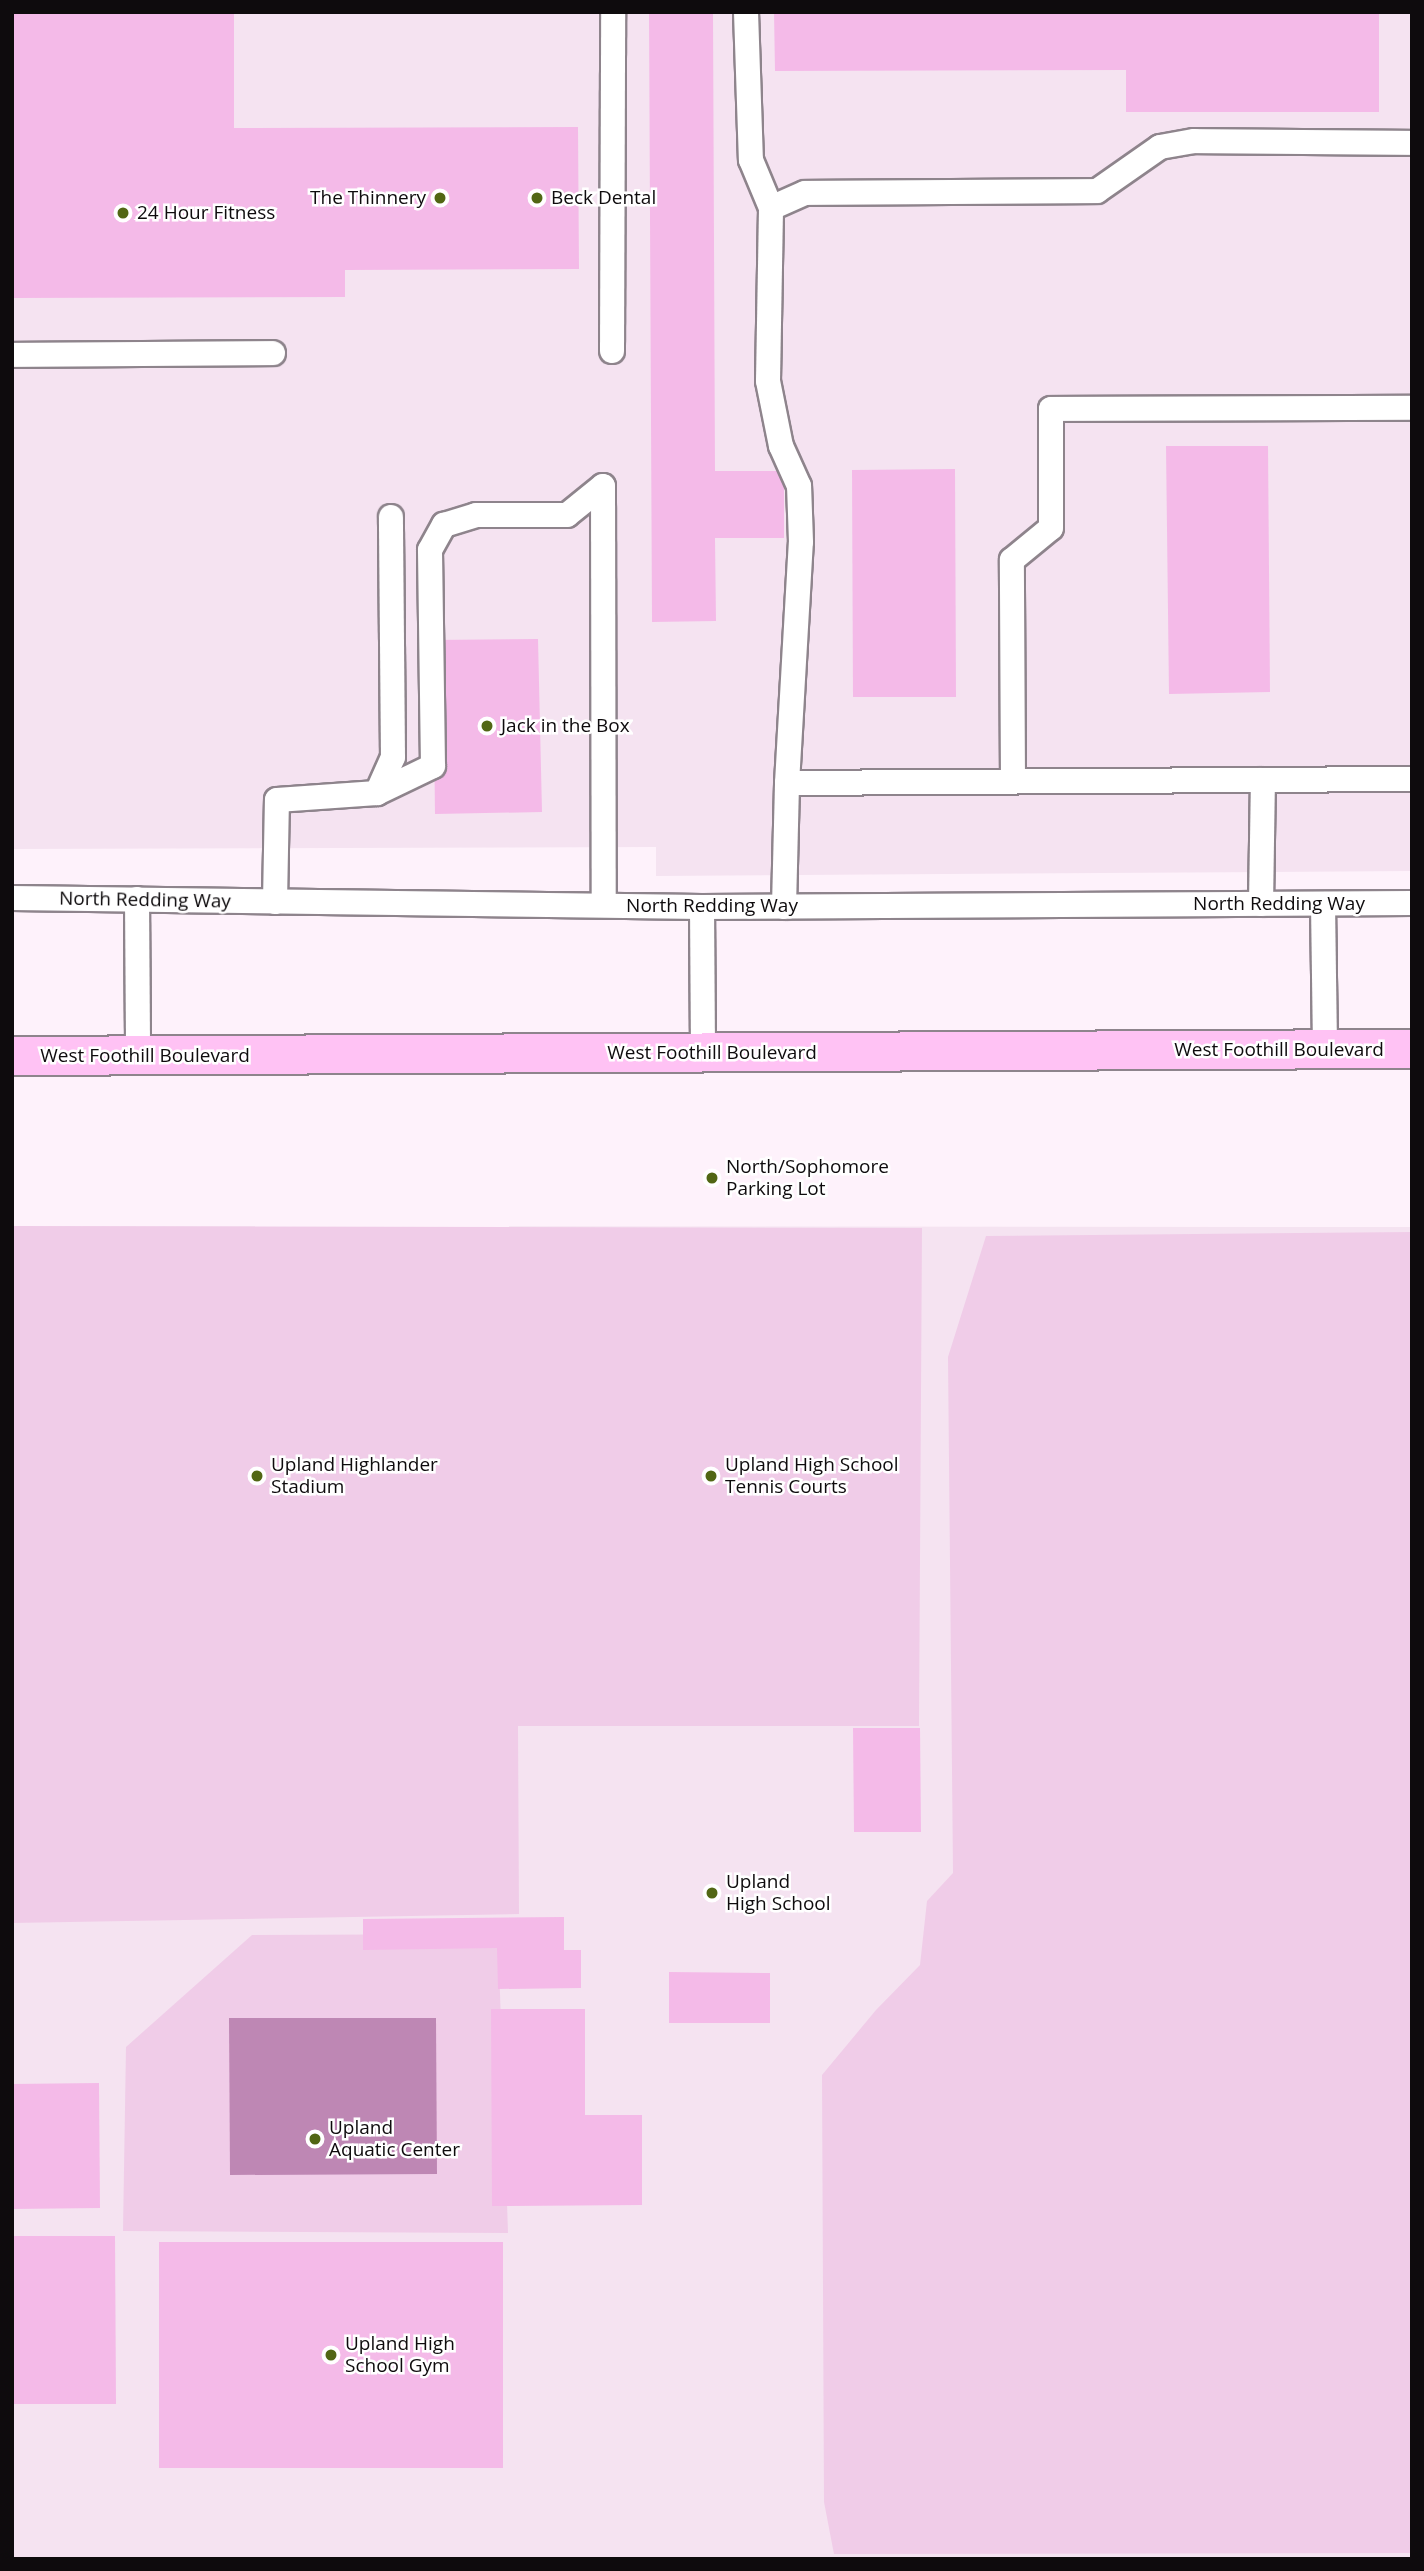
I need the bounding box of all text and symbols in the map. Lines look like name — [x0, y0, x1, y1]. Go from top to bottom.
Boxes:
place label: The Thinnery — [310, 187, 426, 209]
place label: Beck Dental — [551, 187, 656, 209]
marker: The Thinnery — [432, 190, 448, 206]
marker: Beck Dental — [529, 190, 545, 206]
place label: 24 Hour Fitness — [137, 202, 275, 224]
marker: 24 Hour Fitness — [115, 205, 131, 221]
place label: Jack in the Box — [501, 715, 630, 737]
marker: Jack in the Box — [479, 718, 495, 734]
street label: North Redding Way — [59, 887, 231, 913]
street label: North Redding Way — [1193, 893, 1365, 915]
street label: North Redding Way — [626, 895, 798, 917]
street label: West Foothill Boulevard — [1174, 1039, 1384, 1061]
street label: West Foothill Boulevard — [607, 1042, 817, 1064]
street label: West Foothill Boulevard — [40, 1045, 250, 1067]
place label: North/Sophomore Parking Lot — [726, 1156, 889, 1200]
marker: North/Sophomore Parking Lot — [704, 1170, 720, 1186]
place label: Upland Highlander Stadium — [271, 1454, 438, 1498]
place label: Upland High School Tennis Courts — [725, 1454, 899, 1498]
marker: Upland Highlander Stadium — [249, 1468, 265, 1484]
marker: Upland High School Tennis Courts — [703, 1468, 719, 1484]
place label: Upland High School — [726, 1871, 831, 1915]
marker: Upland High School — [704, 1885, 720, 1901]
place label: Upland Aquatic Center — [329, 2117, 460, 2161]
marker: Upland Aquatic Center — [307, 2131, 323, 2147]
place label: Upland High School Gym — [345, 2333, 455, 2377]
marker: Upland High School Gym — [323, 2347, 339, 2363]

